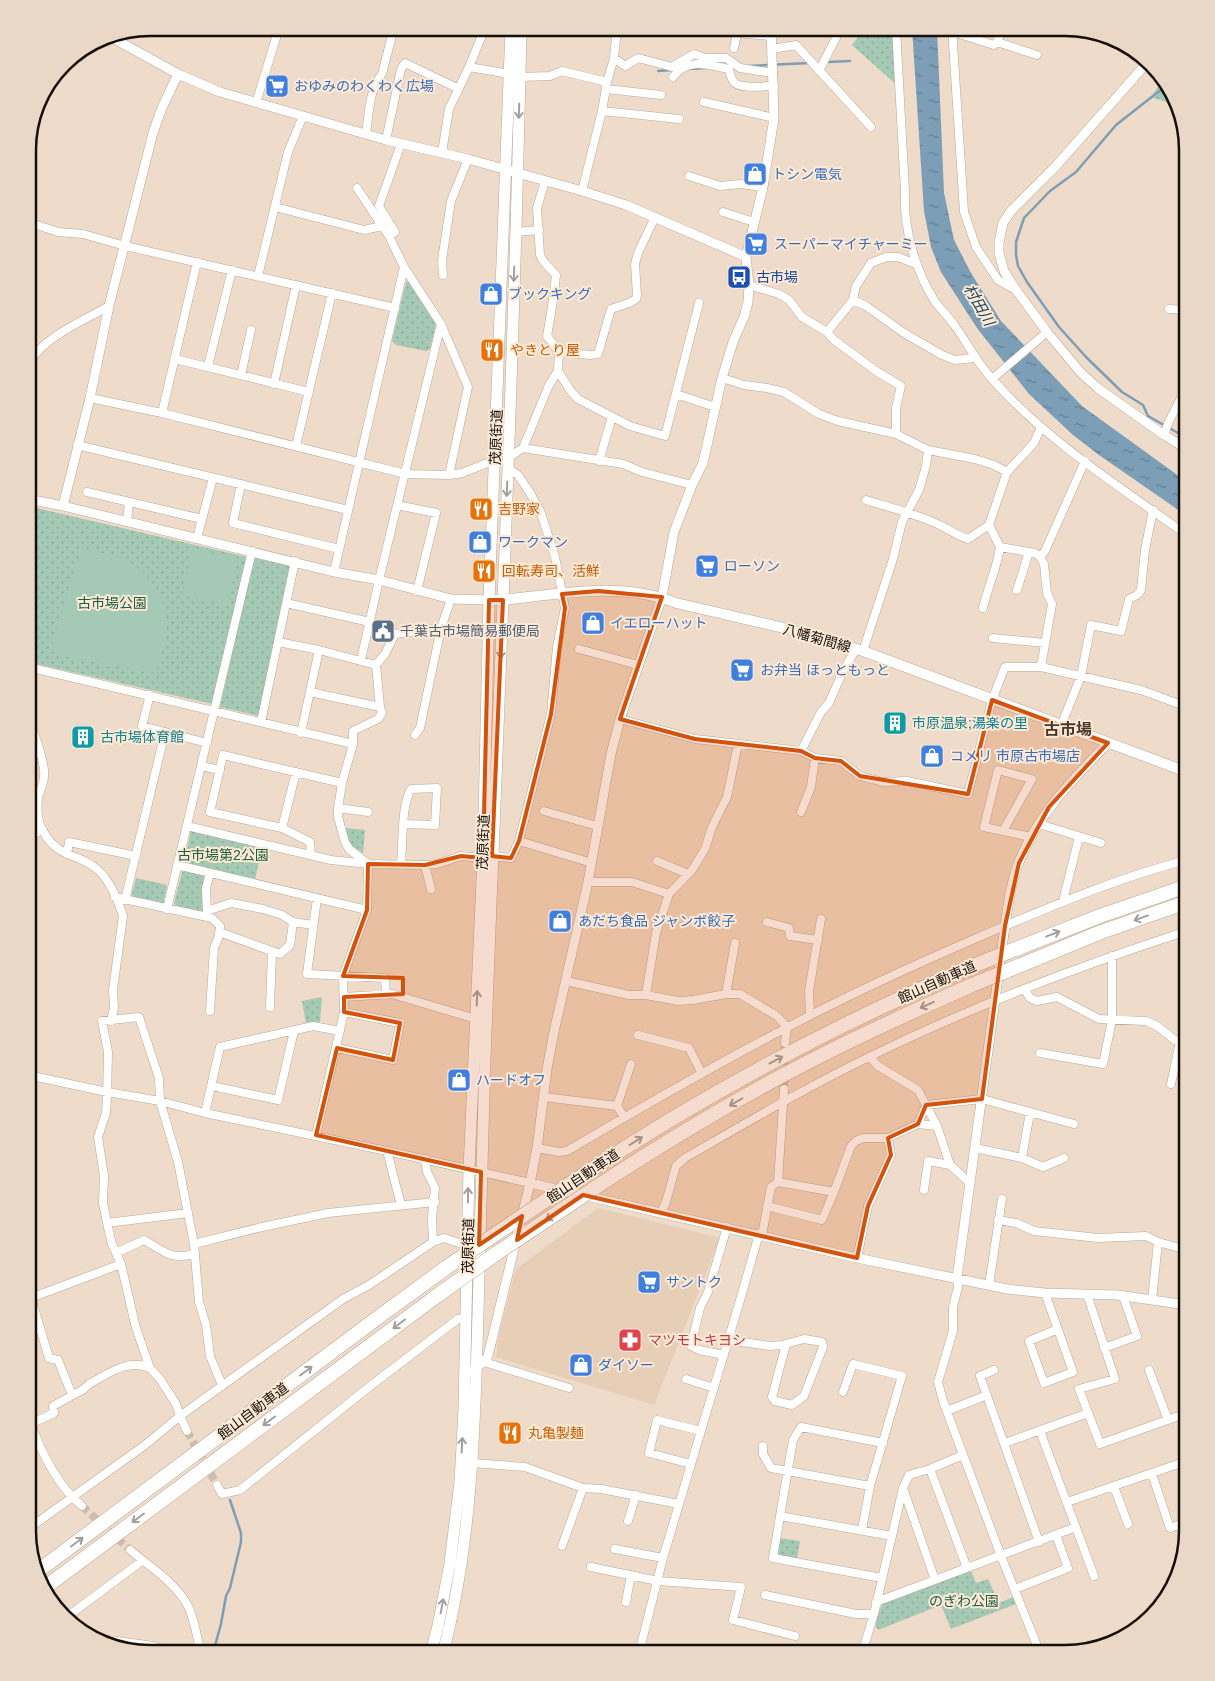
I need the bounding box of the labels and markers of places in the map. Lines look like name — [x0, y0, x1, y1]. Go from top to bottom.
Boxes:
supermarket icon: おゆみのわくわく広場 — [264, 73, 290, 99]
place label: おゆみのわくわく広場 — [294, 78, 434, 94]
shop icon: トシン電気 — [742, 161, 768, 187]
place label: トシン電気 — [772, 166, 842, 182]
supermarket icon: スーパーマイチャーミー — [743, 231, 769, 257]
place label: スーパーマイチャーミー — [774, 236, 928, 252]
bus stop icon: 古市場 — [726, 264, 752, 290]
place label: 古市場 — [756, 269, 798, 285]
shop icon: ブックキング — [478, 281, 504, 307]
place label: ブックキング — [508, 286, 592, 302]
restaurant icon: やきとり屋 — [479, 337, 505, 363]
place label: やきとり屋 — [510, 342, 580, 358]
restaurant icon: 吉野家 — [468, 496, 494, 522]
place label: 吉野家 — [498, 501, 540, 517]
shop icon: ワークマン — [467, 529, 493, 555]
place label: ワークマン — [498, 534, 568, 550]
supermarket icon: ローソン — [694, 553, 720, 579]
restaurant icon: 回転寿司、活鮮 — [471, 558, 497, 584]
place label: ローソン — [724, 558, 780, 574]
place label: 回転寿司、活鮮 — [502, 563, 600, 579]
shop icon: イエローハット — [580, 610, 606, 636]
place label: イエローハット — [610, 615, 708, 631]
public building icon: 千葉古市場簡易郵便局 — [370, 618, 396, 644]
place label: 千葉古市場簡易郵便局 — [400, 623, 540, 639]
supermarket icon: お弁当 ほっともっと — [729, 657, 755, 683]
place label: お弁当 ほっともっと — [760, 662, 890, 678]
building icon: 市原温泉;湯楽の里 — [882, 710, 908, 736]
place label: 市原温泉;湯楽の里 — [912, 715, 1028, 731]
building icon: 古市場体育館 — [70, 724, 96, 750]
place label: 古市場体育館 — [100, 729, 184, 745]
shop icon: コメリ 市原古市場店 — [919, 743, 945, 769]
place label: コメリ 市原古市場店 — [950, 748, 1080, 764]
shop icon: あだち食品 ジャンボ餃子 — [547, 908, 573, 934]
place label: あだち食品 ジャンボ餃子 — [578, 913, 735, 929]
shop icon: ハードオフ — [446, 1067, 472, 1093]
place label: ハードオフ — [476, 1072, 546, 1088]
supermarket icon: サントク — [636, 1269, 662, 1295]
place label: サントク — [666, 1274, 722, 1290]
pharmacy icon: マツモトキヨシ — [617, 1327, 643, 1353]
place label: マツモトキヨシ — [648, 1332, 746, 1348]
shop icon: ダイソー — [568, 1352, 594, 1378]
place label: ダイソー — [598, 1357, 654, 1373]
restaurant icon: 丸亀製麺 — [497, 1420, 523, 1446]
place label: 丸亀製麺 — [528, 1425, 584, 1441]

